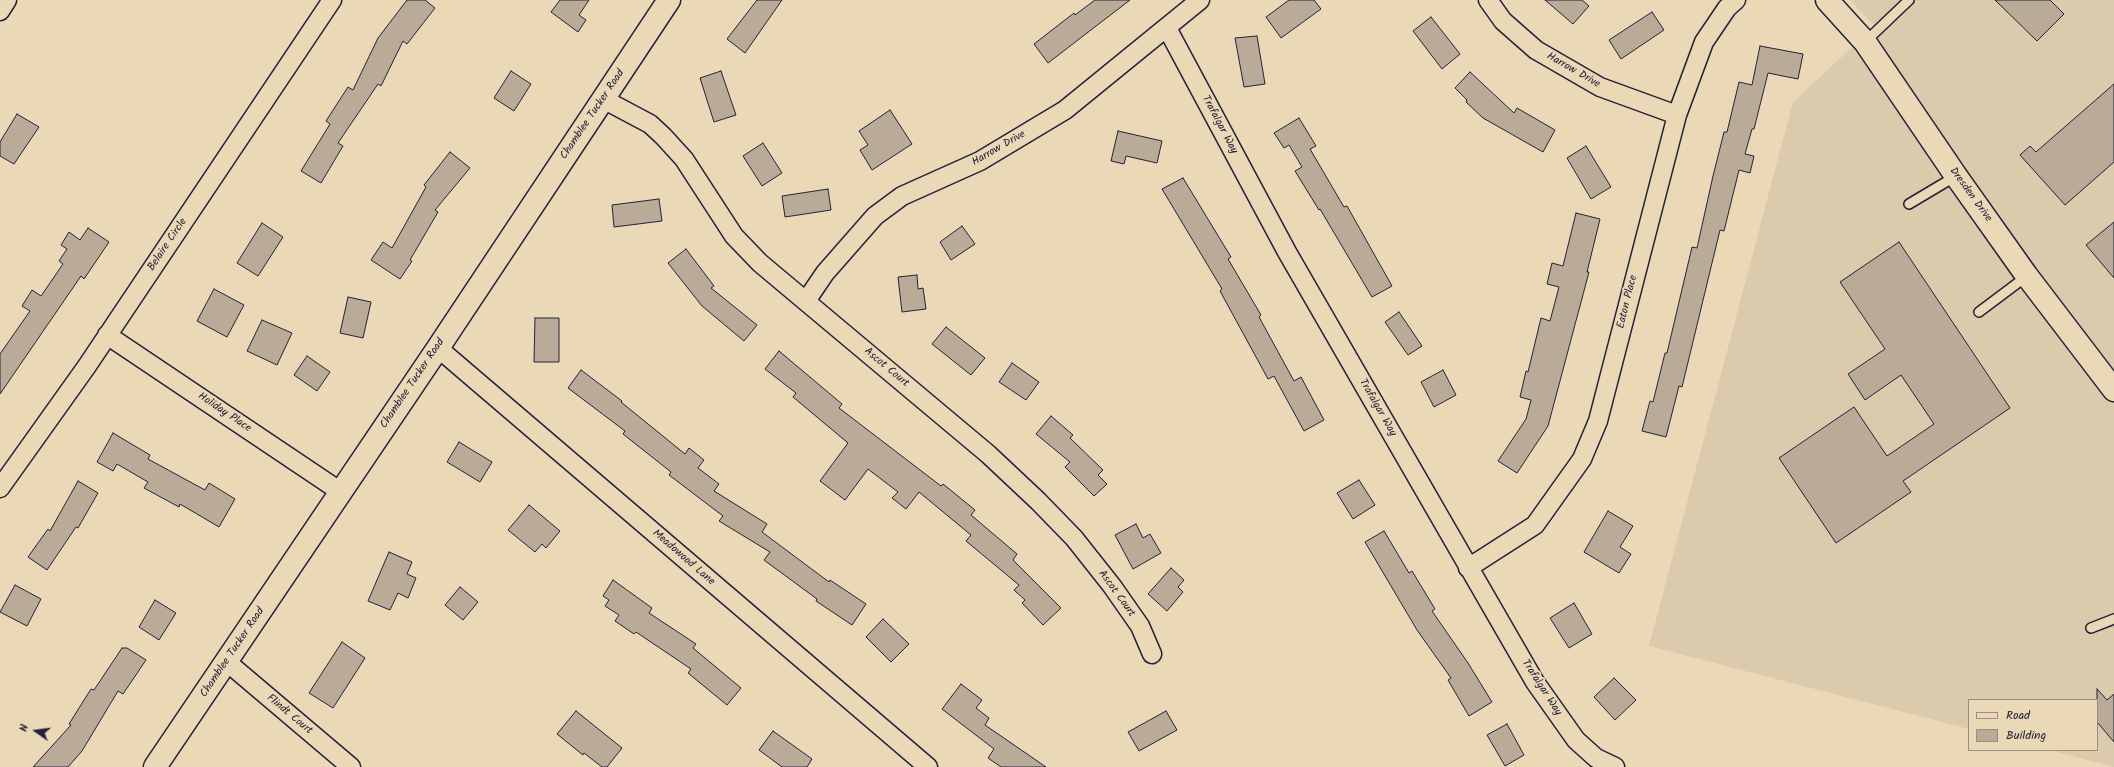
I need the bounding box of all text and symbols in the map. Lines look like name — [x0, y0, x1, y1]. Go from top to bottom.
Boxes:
street label: Harrow Drive — [1544, 50, 1602, 92]
street label: Chamblee Tucker Road — [558, 68, 628, 162]
street label: Trafalgar Way — [1198, 94, 1240, 156]
street label: Harrow Drive — [970, 128, 1028, 170]
street label: Dresden Drive — [1946, 165, 1994, 225]
street label: Belaire Circle — [146, 216, 190, 274]
street label: Eaton Place — [1615, 274, 1641, 330]
street label: Chamblee Tucker Road — [378, 337, 448, 431]
street label: Ascot Court — [861, 345, 911, 391]
street label: Trafalgar Way — [1355, 377, 1399, 439]
street label: Holiday Place — [195, 390, 253, 436]
street label: Meadowood Lane — [649, 527, 717, 589]
street label: Ascot Court — [1095, 568, 1137, 620]
street label: Chamblee Tucker Road — [198, 606, 268, 700]
street label: Trafalgar Way — [1518, 658, 1564, 718]
street label: Flindt Court — [263, 692, 315, 738]
legend — [1968, 699, 2098, 751]
text: Road — [2006, 706, 2030, 725]
north arrow — [16, 711, 56, 751]
text: N — [15, 723, 34, 734]
text: Building — [2006, 726, 2046, 745]

